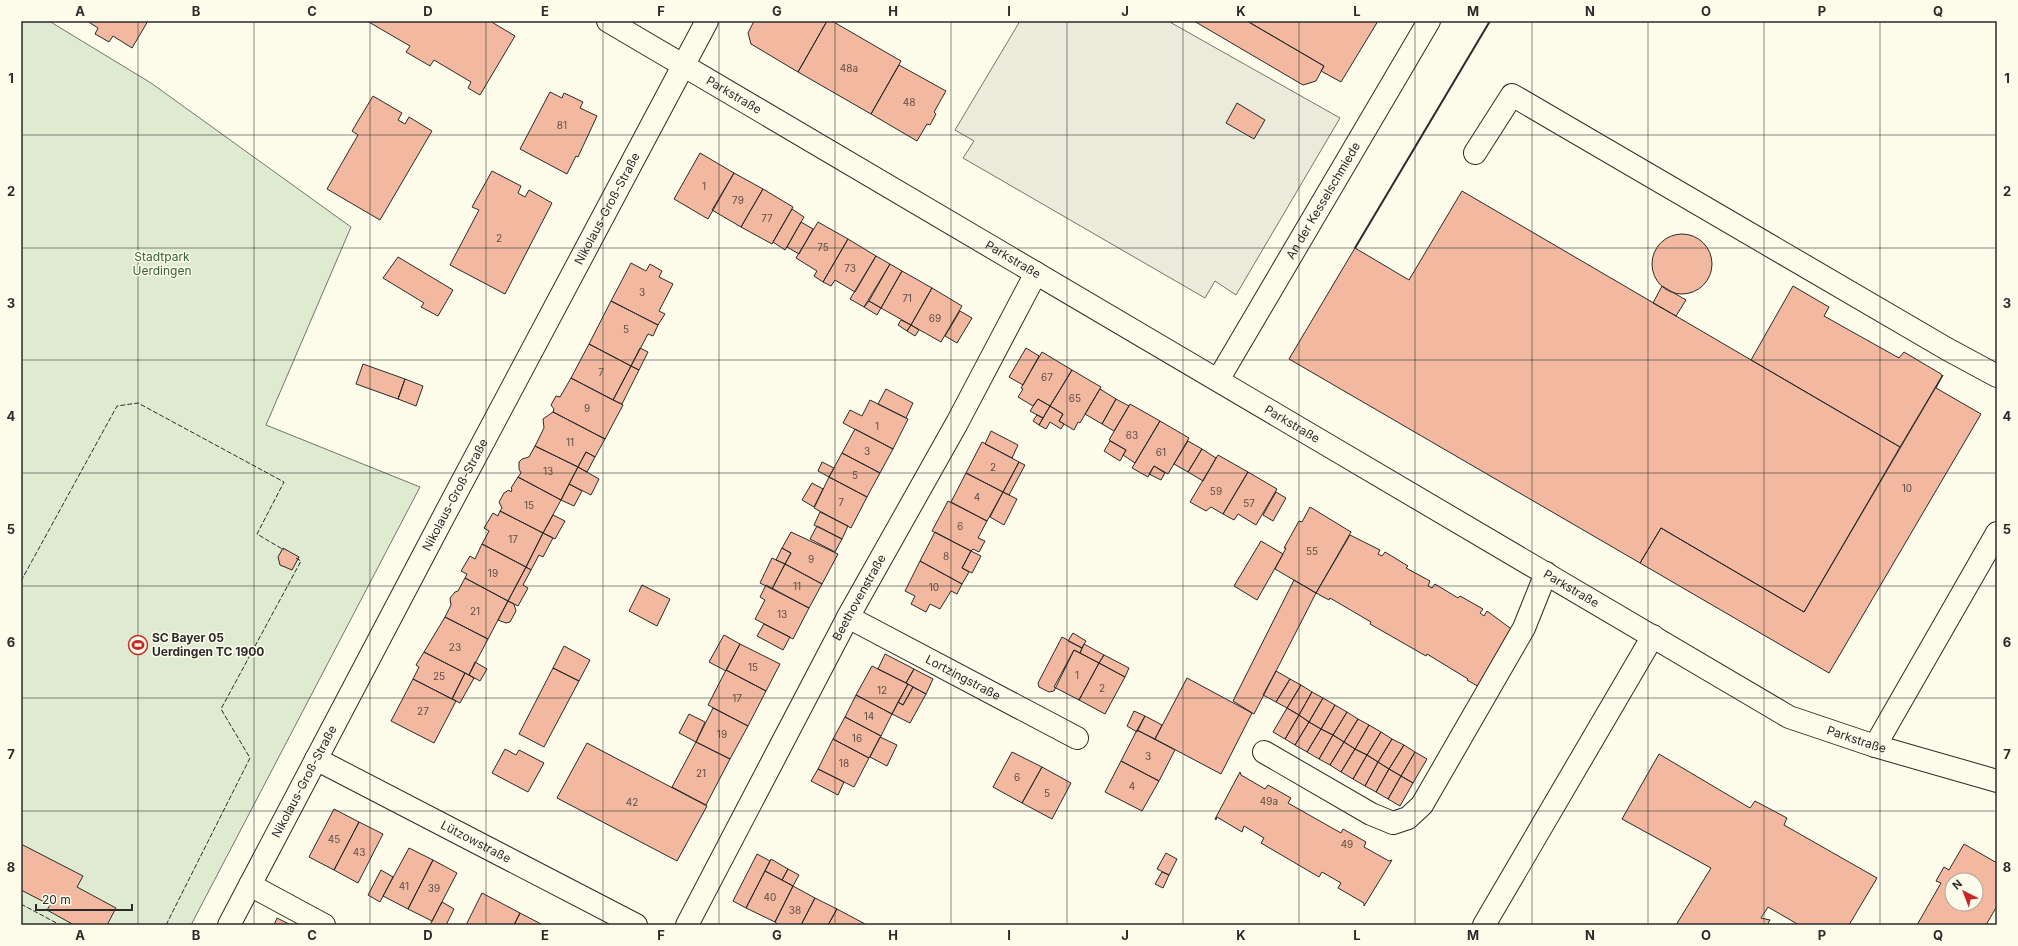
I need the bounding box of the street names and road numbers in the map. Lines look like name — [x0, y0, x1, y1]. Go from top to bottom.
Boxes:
street label: Parkstraße — [704, 73, 764, 117]
street label: An der Kesselschmiede — [1283, 139, 1363, 262]
street label: Nikolaus-Groß-Straße — [571, 150, 643, 267]
street label: Parkstraße — [983, 237, 1044, 281]
street label: Parkstraße — [1262, 402, 1323, 446]
street label: Nikolaus-Groß-Straße — [419, 436, 491, 553]
street label: Beethovenstraße — [829, 551, 889, 643]
street label: Parkstraße — [1541, 566, 1602, 610]
street label: Lortzingstraße — [923, 651, 1003, 703]
street label: Parkstraße — [1825, 722, 1888, 756]
street label: Nikolaus-Groß-Straße — [268, 723, 340, 840]
street label: Lützowstraße — [438, 817, 514, 866]

